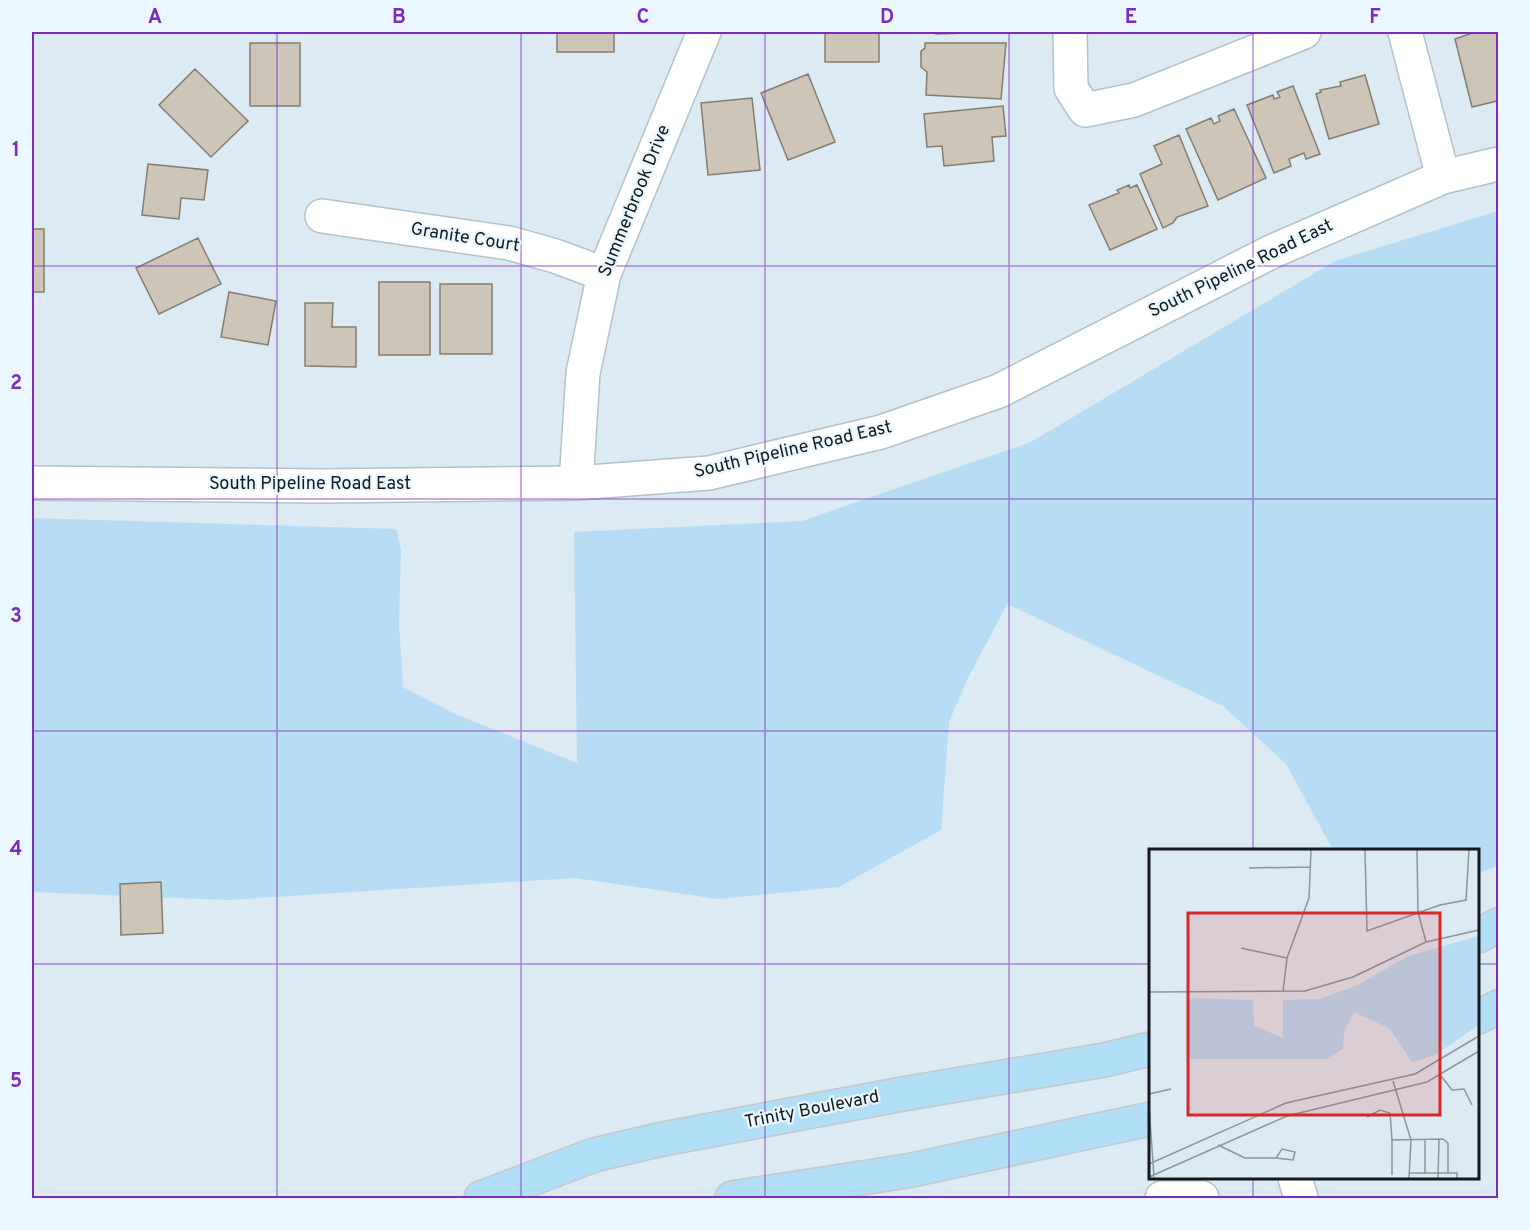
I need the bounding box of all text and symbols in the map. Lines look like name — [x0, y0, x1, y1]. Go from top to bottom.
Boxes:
text: A — [148, 5, 162, 31]
text: B — [392, 5, 406, 31]
text: C — [637, 5, 649, 31]
text: D — [880, 5, 894, 31]
text: E — [1125, 5, 1137, 31]
text: F — [1369, 5, 1381, 31]
street label: Summerbrook Drive — [594, 121, 676, 281]
text: 1 — [12, 138, 20, 164]
street label: South Pipeline Road East — [1145, 214, 1337, 324]
street label: Granite Court — [409, 218, 521, 258]
text: 2 — [10, 371, 22, 397]
street label: South Pipeline Road East — [692, 416, 894, 484]
street label: South Pipeline Road East — [209, 473, 411, 496]
text: 3 — [10, 604, 22, 630]
text: 4 — [10, 837, 22, 863]
inset map — [1149, 849, 1479, 1179]
text: 5 — [10, 1069, 22, 1095]
street label: Trinity Boulevard — [743, 1086, 881, 1134]

